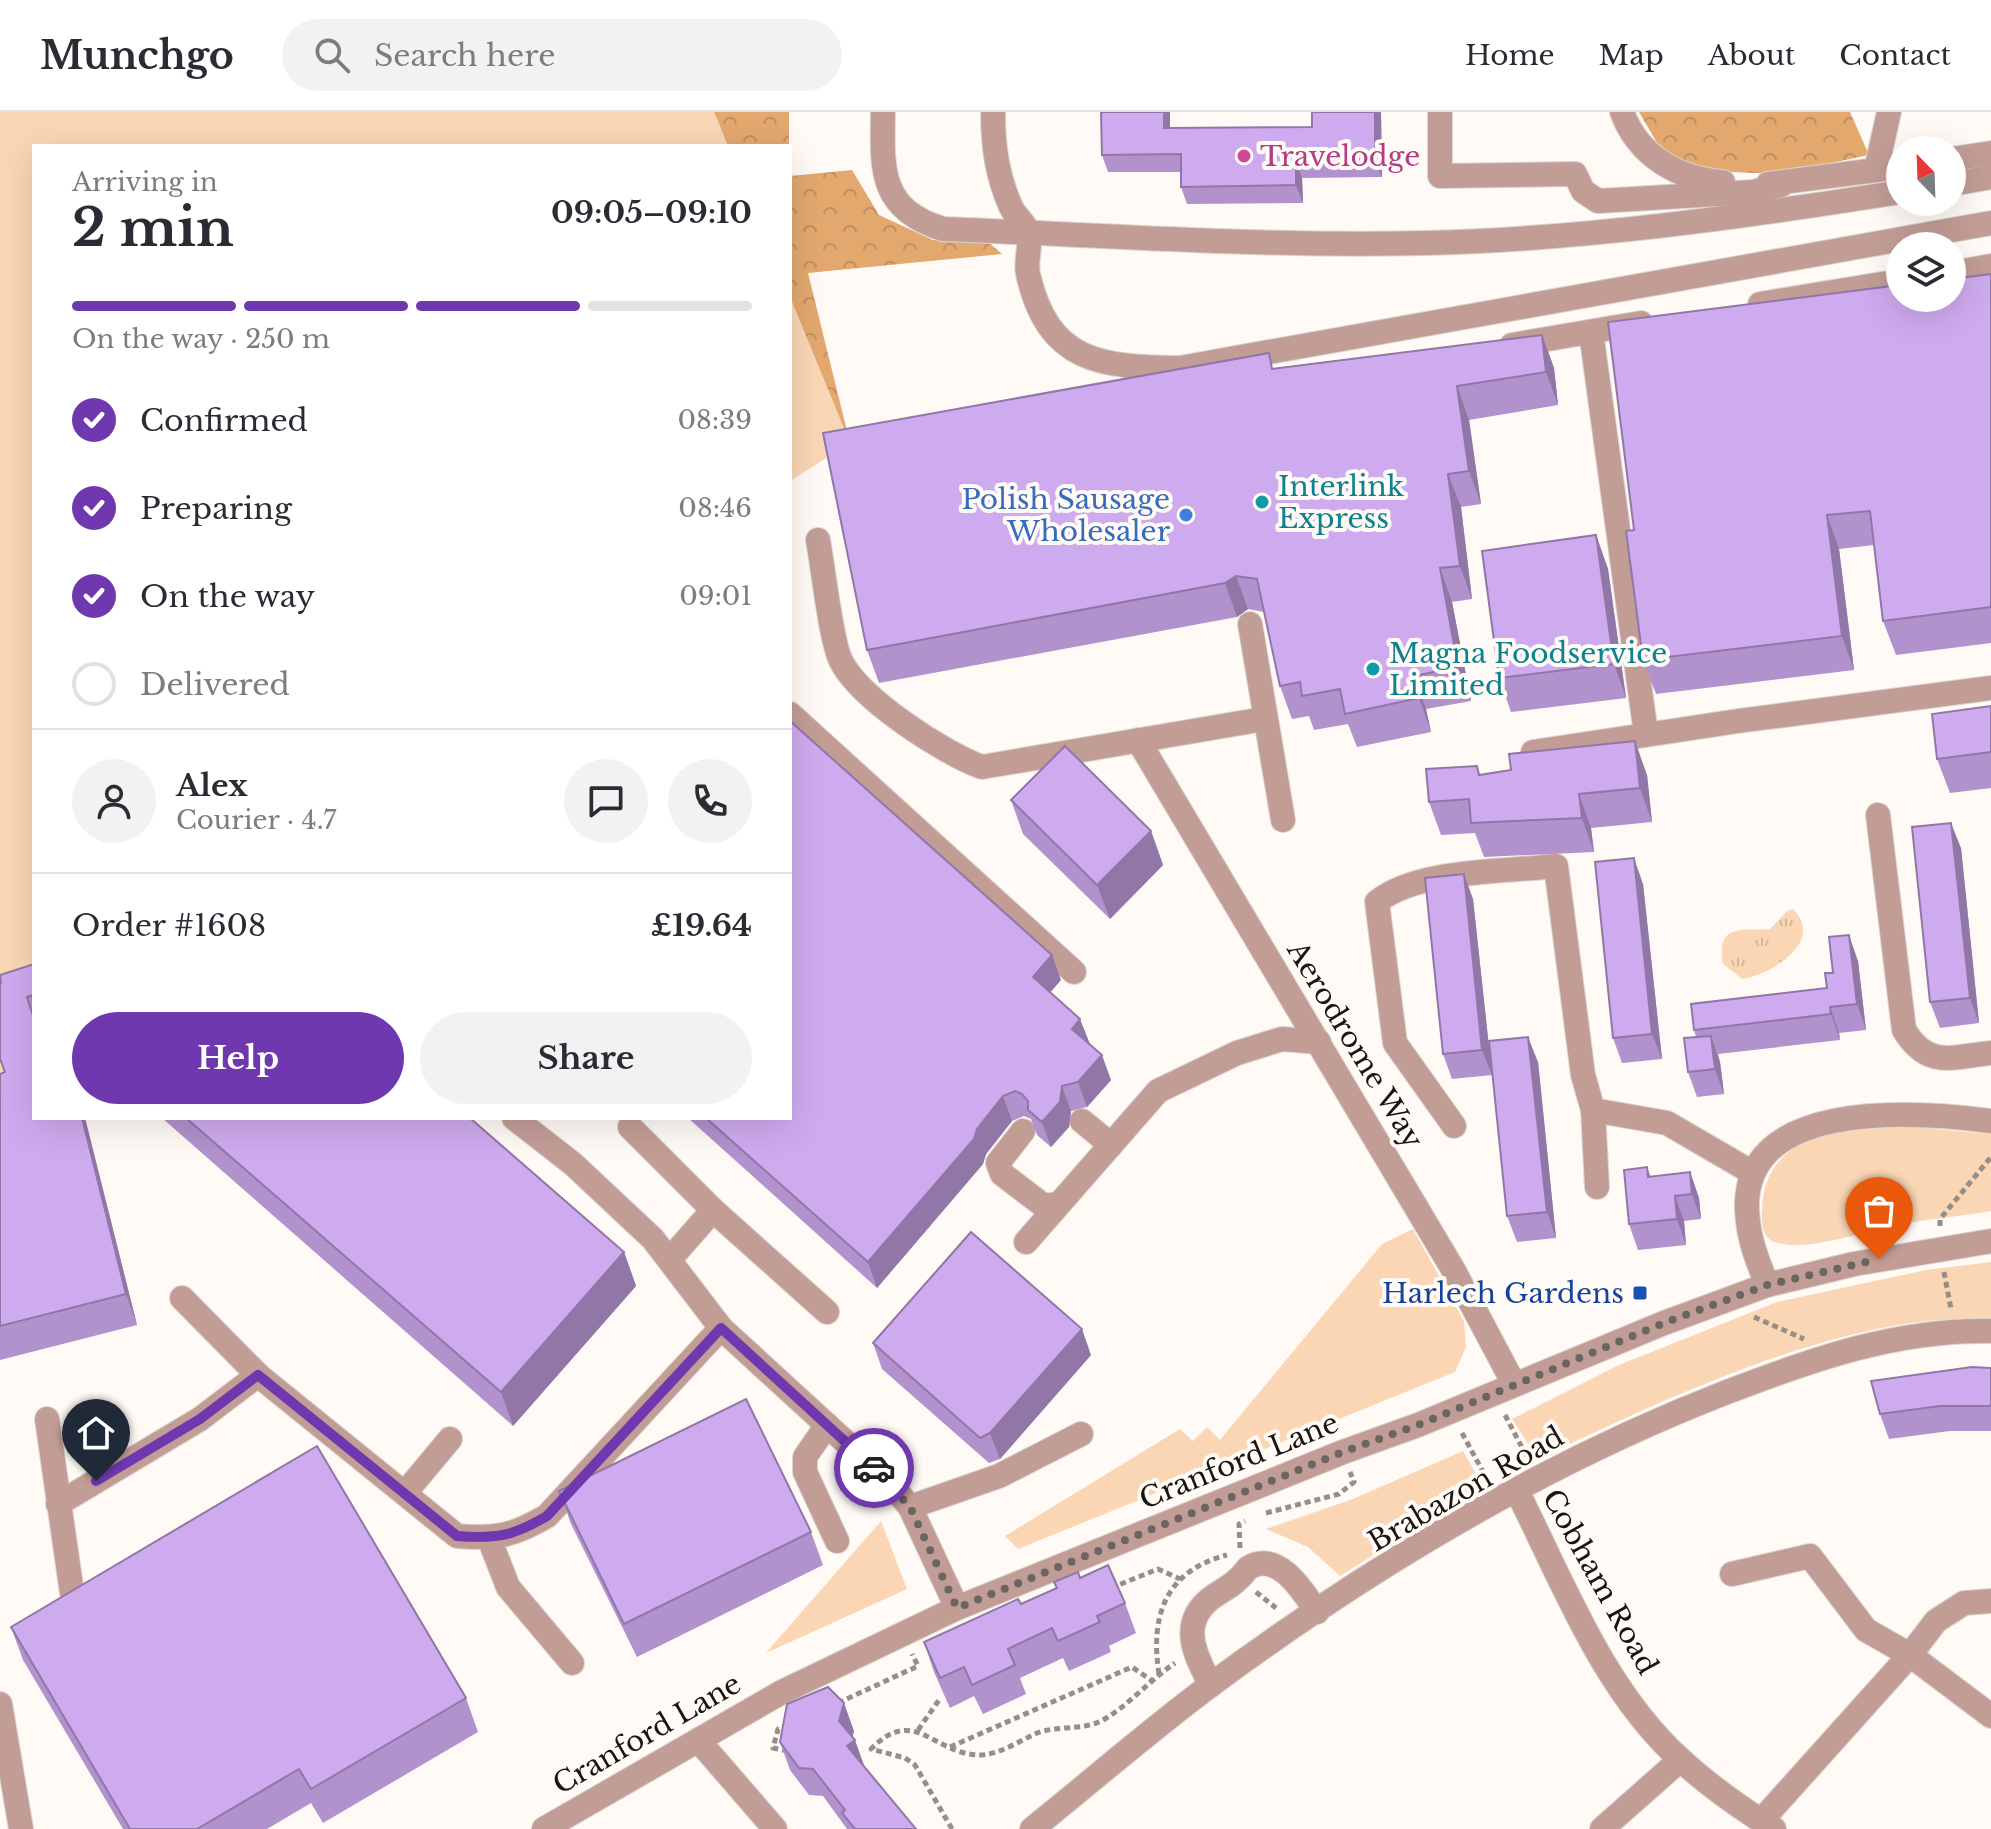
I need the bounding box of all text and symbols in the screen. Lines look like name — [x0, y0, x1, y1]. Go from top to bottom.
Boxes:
search box — [282, 19, 842, 91]
text: Munchgo — [40, 32, 234, 79]
icon: search — [310, 33, 354, 77]
text: Search here — [374, 37, 555, 74]
text: Home — [1465, 38, 1555, 73]
text: Map — [1599, 38, 1664, 73]
text: About — [1708, 38, 1795, 73]
text: Contact — [1839, 38, 1951, 73]
north arrow — [1886, 136, 1966, 216]
map controls — [1886, 136, 1966, 312]
place label: Travelodge — [1260, 139, 1420, 174]
marker: Travelodge — [1235, 147, 1253, 165]
text: Arriving in — [72, 166, 218, 198]
text: 09:05–09:10 — [551, 194, 752, 231]
text: 2 min — [72, 196, 234, 260]
button: layers — [1886, 232, 1966, 312]
text: On the way · 250 m — [72, 323, 330, 355]
icon: check — [72, 398, 116, 442]
text: Confirmed — [140, 402, 308, 439]
text: 08:39 — [678, 404, 752, 436]
place label: Interlink Express — [1278, 469, 1405, 536]
place label: Polish Sausage Wholesaler — [961, 482, 1171, 549]
icon: check — [72, 486, 116, 530]
text: Preparing — [140, 490, 292, 527]
text: 08:46 — [678, 492, 752, 524]
marker: Interlink Express — [1253, 493, 1271, 511]
marker: Polish Sausage Wholesaler — [1177, 506, 1195, 524]
icon: check — [72, 574, 116, 618]
text: On the way — [140, 578, 315, 615]
text: 09:01 — [679, 580, 752, 612]
place label: Magna Foodservice Limited — [1389, 636, 1667, 703]
marker: Magna Foodservice Limited — [1364, 660, 1382, 678]
text: Delivered — [140, 666, 290, 703]
button: person — [72, 759, 156, 843]
button: chat — [564, 759, 648, 843]
button: phone — [668, 759, 752, 843]
text: Alex — [176, 767, 248, 804]
text: Courier · 4.7 — [176, 804, 336, 836]
text: Order #1608 — [72, 907, 266, 944]
text: £19.64 — [651, 907, 752, 944]
street label: Aerodrome Way — [1279, 934, 1431, 1155]
button: Help — [72, 1012, 404, 1104]
button: Share — [420, 1012, 752, 1104]
pin — [1845, 1177, 1913, 1259]
icon: bag — [1857, 1189, 1901, 1233]
place label: Harlech Gardens — [1382, 1276, 1624, 1311]
marker: Harlech Gardens — [1631, 1284, 1649, 1302]
pin — [62, 1399, 130, 1481]
street label: Cranford Lane — [1134, 1405, 1344, 1517]
icon: home — [74, 1411, 118, 1455]
street label: Brabazon Road — [1362, 1419, 1570, 1559]
courier — [834, 1428, 914, 1508]
icon: car — [852, 1446, 896, 1490]
street label: Cobham Road — [1535, 1483, 1665, 1681]
street label: Cranford Lane — [547, 1666, 747, 1802]

